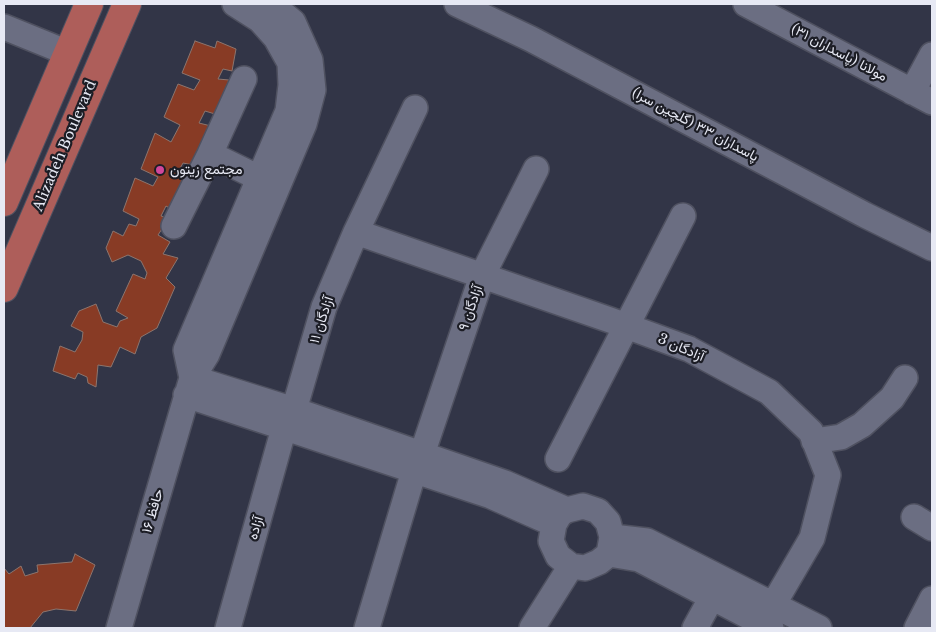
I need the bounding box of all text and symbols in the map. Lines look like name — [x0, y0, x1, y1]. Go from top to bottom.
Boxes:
street label: مولانا (پاسداران ۳۱) — [788, 21, 890, 85]
street label: Alizadeh Boulevard — [30, 78, 100, 214]
street label: پاسداران ۳۳ (گلچین سرا) — [629, 85, 761, 165]
place label: مجتمع زیتون — [170, 162, 242, 178]
marker: مجتمع زیتون — [154, 164, 166, 176]
street label: آزادگان ۹ — [455, 283, 487, 333]
street label: آزادگان ۱۱ — [307, 294, 337, 346]
street label: آزادگان 3 — [655, 331, 707, 365]
street label: حافظ ۱۶ — [139, 487, 167, 535]
street label: آزاده — [245, 514, 267, 542]

